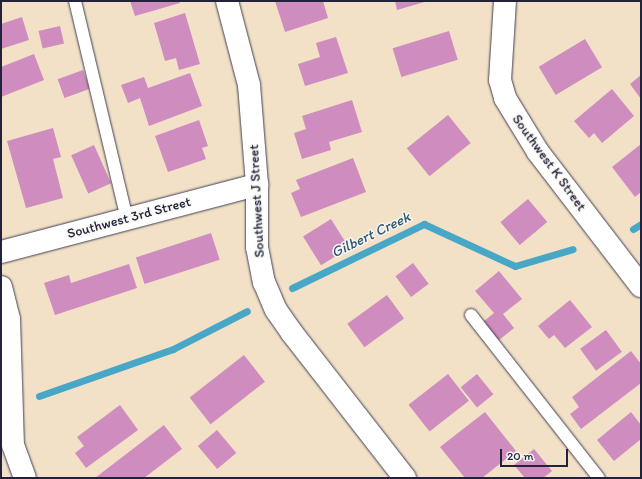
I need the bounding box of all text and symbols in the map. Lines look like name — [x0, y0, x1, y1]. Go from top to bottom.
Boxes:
street label: Southwest K Street — [508, 112, 590, 214]
street label: Southwest J Street — [246, 144, 268, 258]
street label: Southwest 3rd Street — [66, 193, 192, 243]
water label: Gilbert Creek — [329, 208, 413, 262]
scale bar — [502, 441, 570, 467]
text: 20 m — [507, 449, 534, 463]

